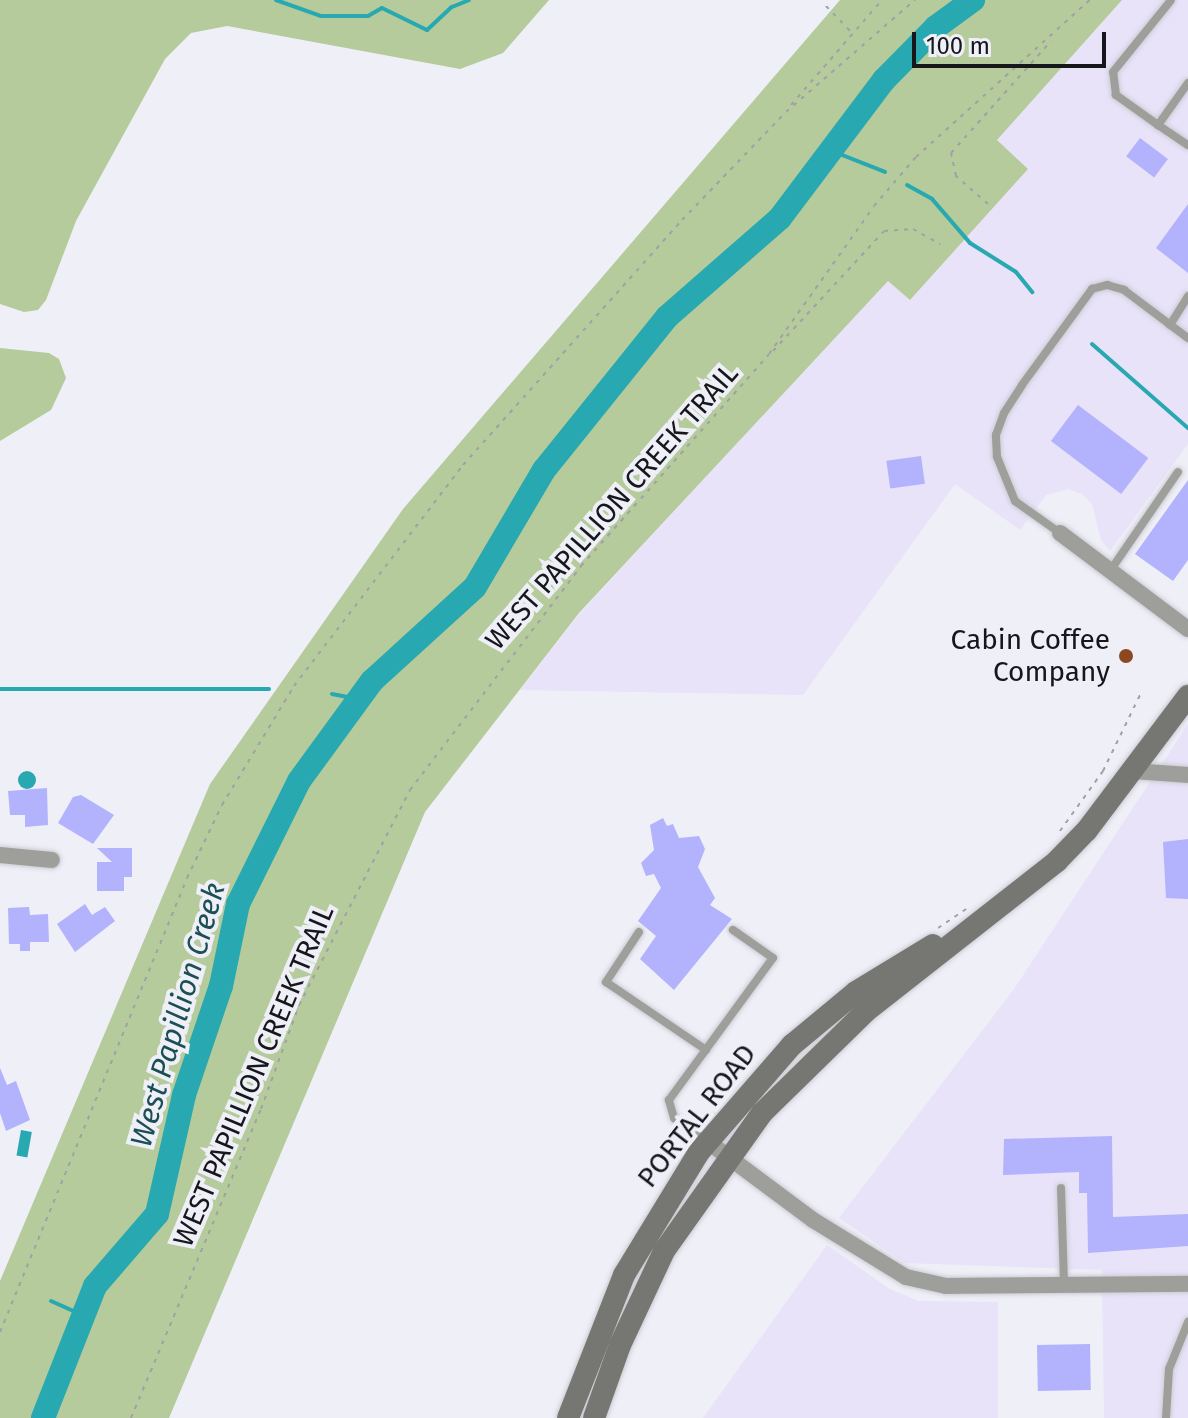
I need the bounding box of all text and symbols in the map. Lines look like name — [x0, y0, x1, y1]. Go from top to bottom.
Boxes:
scale bar — [916, 16, 1110, 66]
text: 100 m — [926, 32, 990, 60]
street label: WEST PAPILLION CREEK TRAIL — [479, 357, 745, 657]
place label: Cabin Coffee Company — [951, 623, 1110, 689]
marker: Cabin Coffee Company — [1117, 647, 1135, 665]
water label: West Papillion Creek — [123, 879, 233, 1151]
street label: WEST PAPILLION CREEK TRAIL — [167, 900, 341, 1252]
street label: PORTAL ROAD — [631, 1038, 763, 1194]

